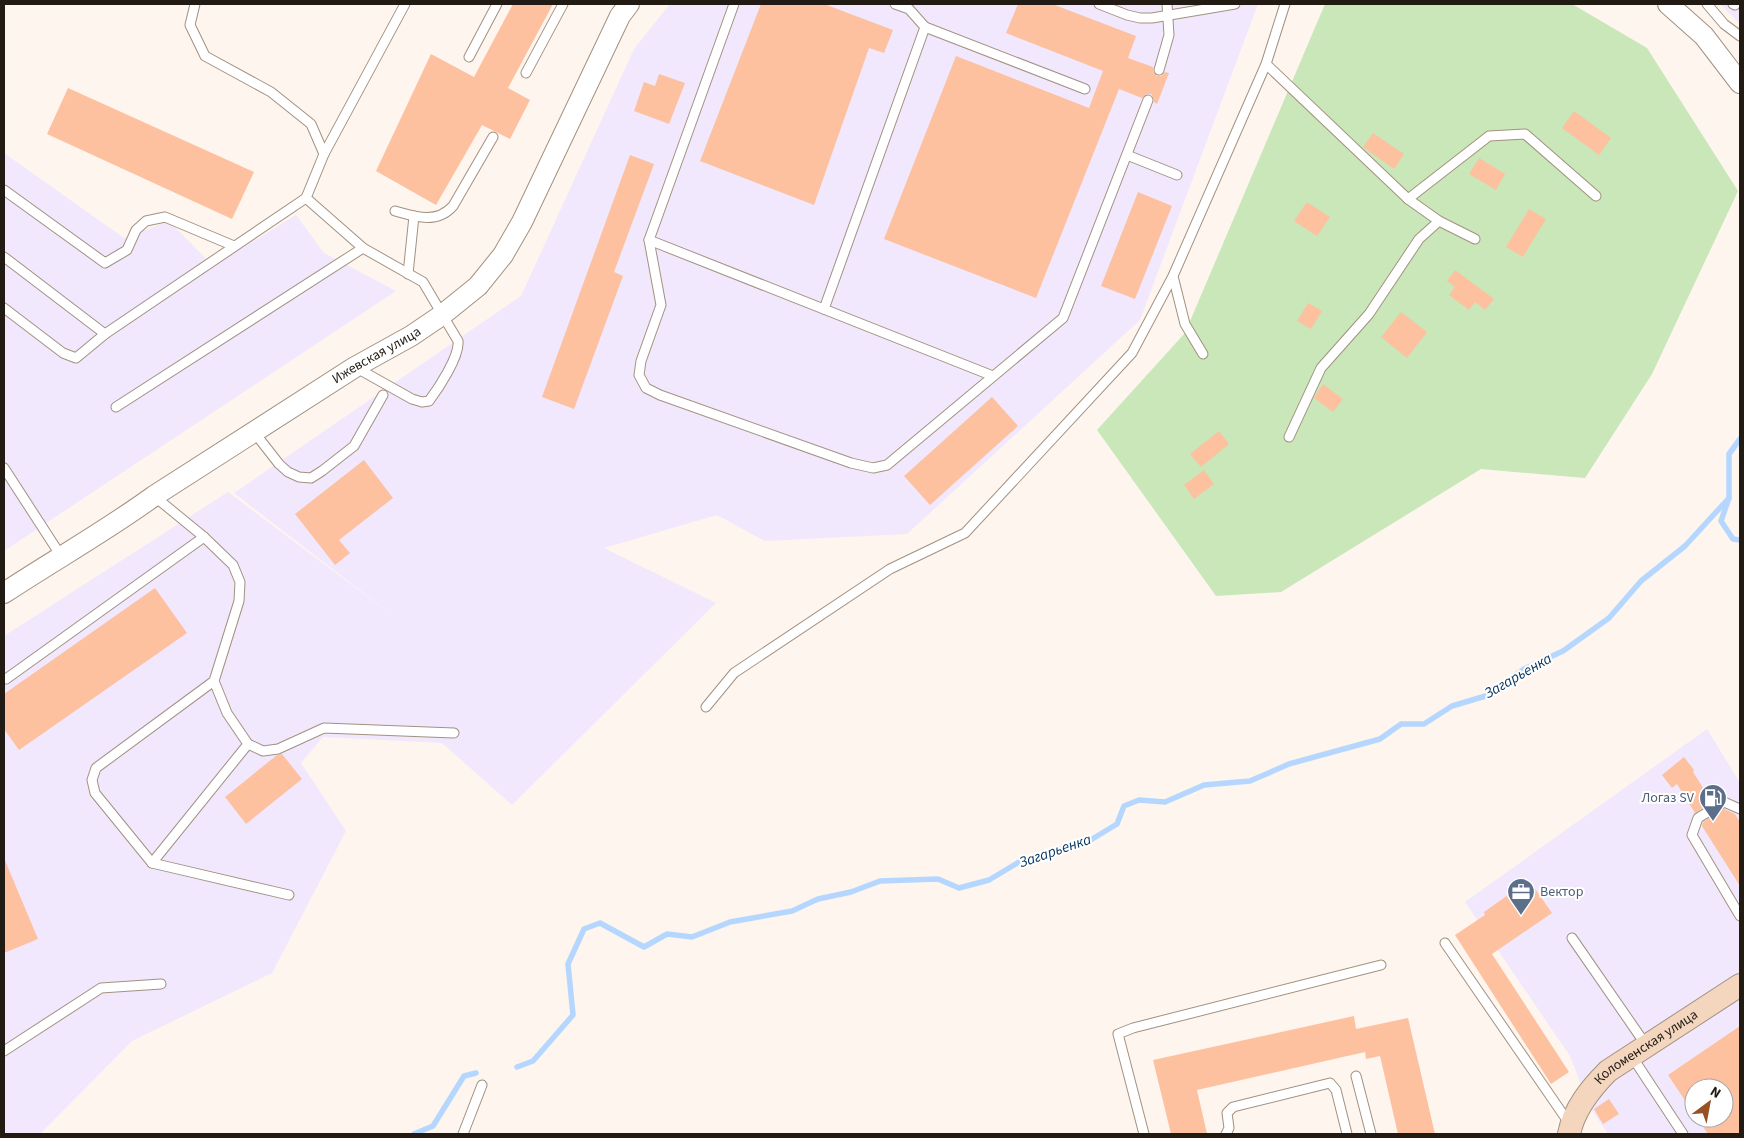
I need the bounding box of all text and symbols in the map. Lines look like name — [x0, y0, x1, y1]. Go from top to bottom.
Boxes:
street label: Ижевская улица — [328, 322, 425, 389]
water label: Загарьенка — [1480, 648, 1556, 704]
fuel station icon: Логаз SV — [1698, 783, 1728, 822]
place label: Логаз SV — [1641, 788, 1695, 808]
water label: Загарьенка — [1016, 829, 1094, 873]
office icon: Вектор — [1506, 877, 1536, 916]
place label: Вектор — [1540, 882, 1584, 902]
street label: Коломенская улица — [1590, 1005, 1702, 1089]
north arrow — [1684, 1078, 1734, 1128]
text: N — [1706, 1082, 1725, 1104]

